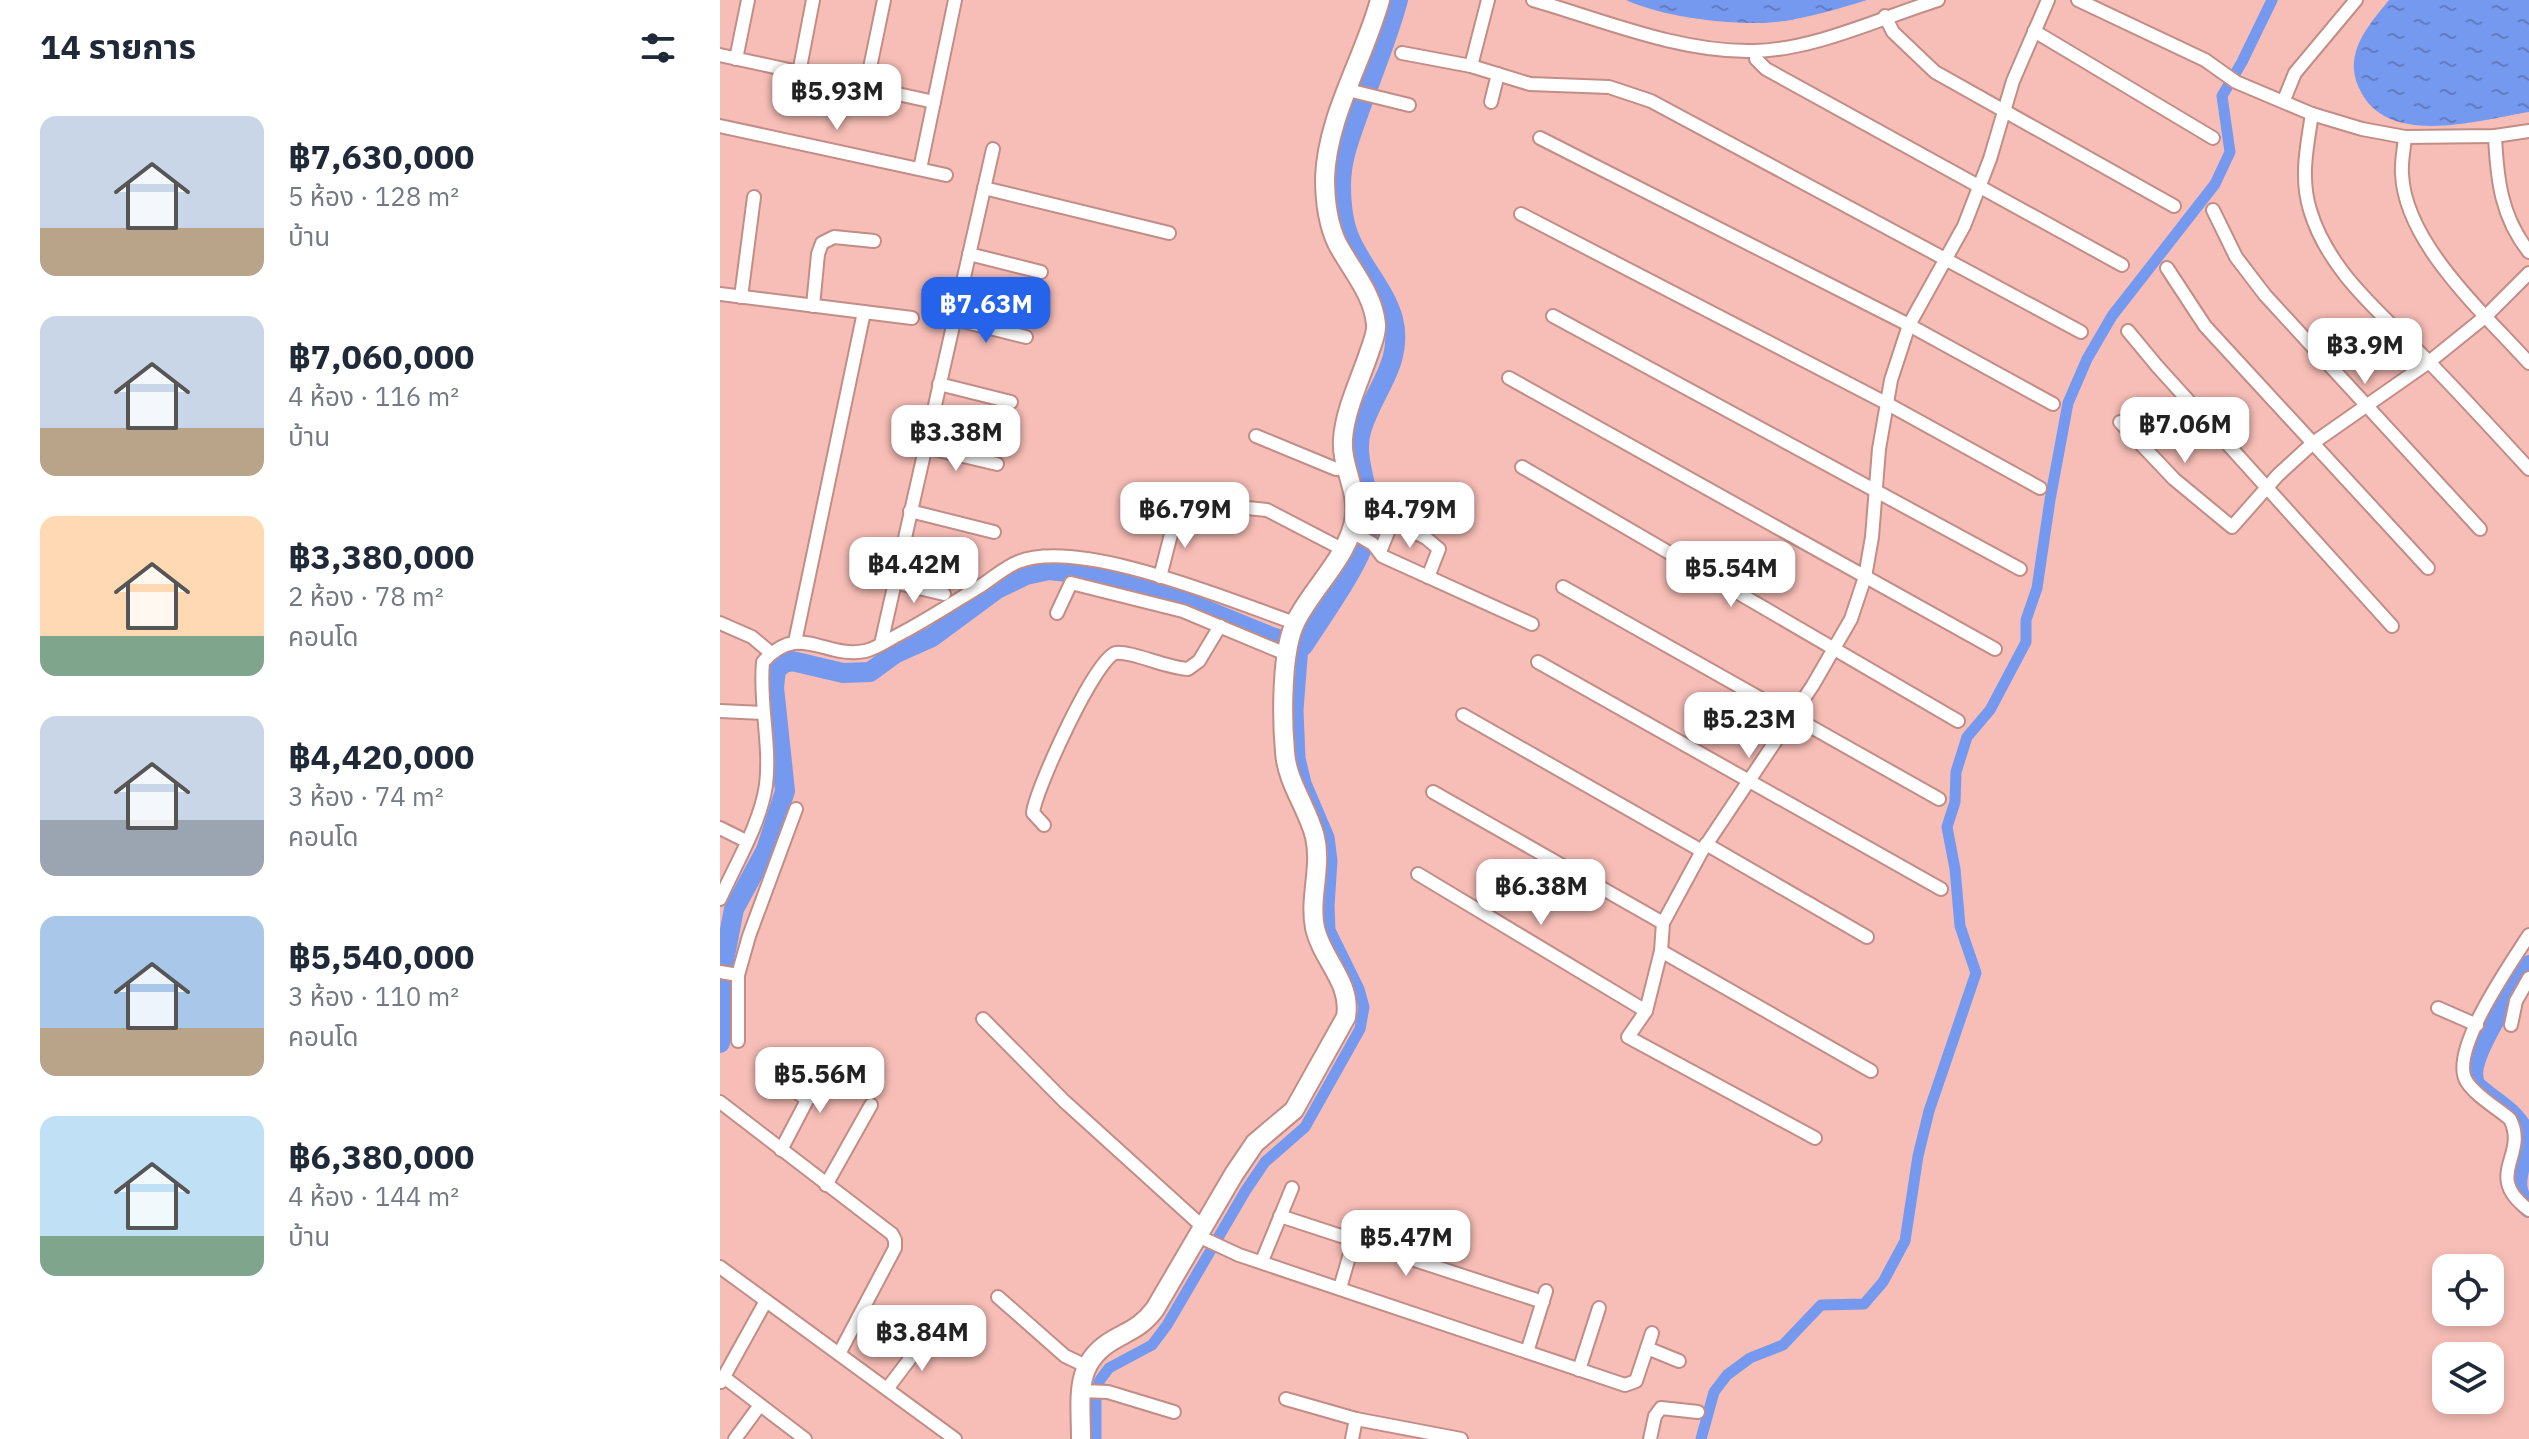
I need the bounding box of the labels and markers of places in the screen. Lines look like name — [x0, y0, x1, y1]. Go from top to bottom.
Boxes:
pin: ฿5.93M — [772, 64, 902, 132]
pin: ฿7.63M — [921, 277, 1051, 345]
pin: ฿3.9M — [2309, 318, 2421, 386]
pin: ฿7.06M — [2120, 397, 2250, 465]
pin: ฿3.38M — [891, 405, 1021, 473]
pin: ฿6.79M — [1120, 482, 1250, 550]
pin: ฿4.79M — [1345, 482, 1475, 550]
pin: ฿4.42M — [849, 537, 979, 605]
pin: ฿5.54M — [1666, 541, 1796, 609]
pin: ฿5.23M — [1684, 692, 1814, 760]
pin: ฿6.38M — [1476, 859, 1606, 927]
pin: ฿5.56M — [755, 1047, 885, 1115]
pin: ฿5.47M — [1341, 1210, 1471, 1278]
pin: ฿3.84M — [857, 1305, 987, 1373]

